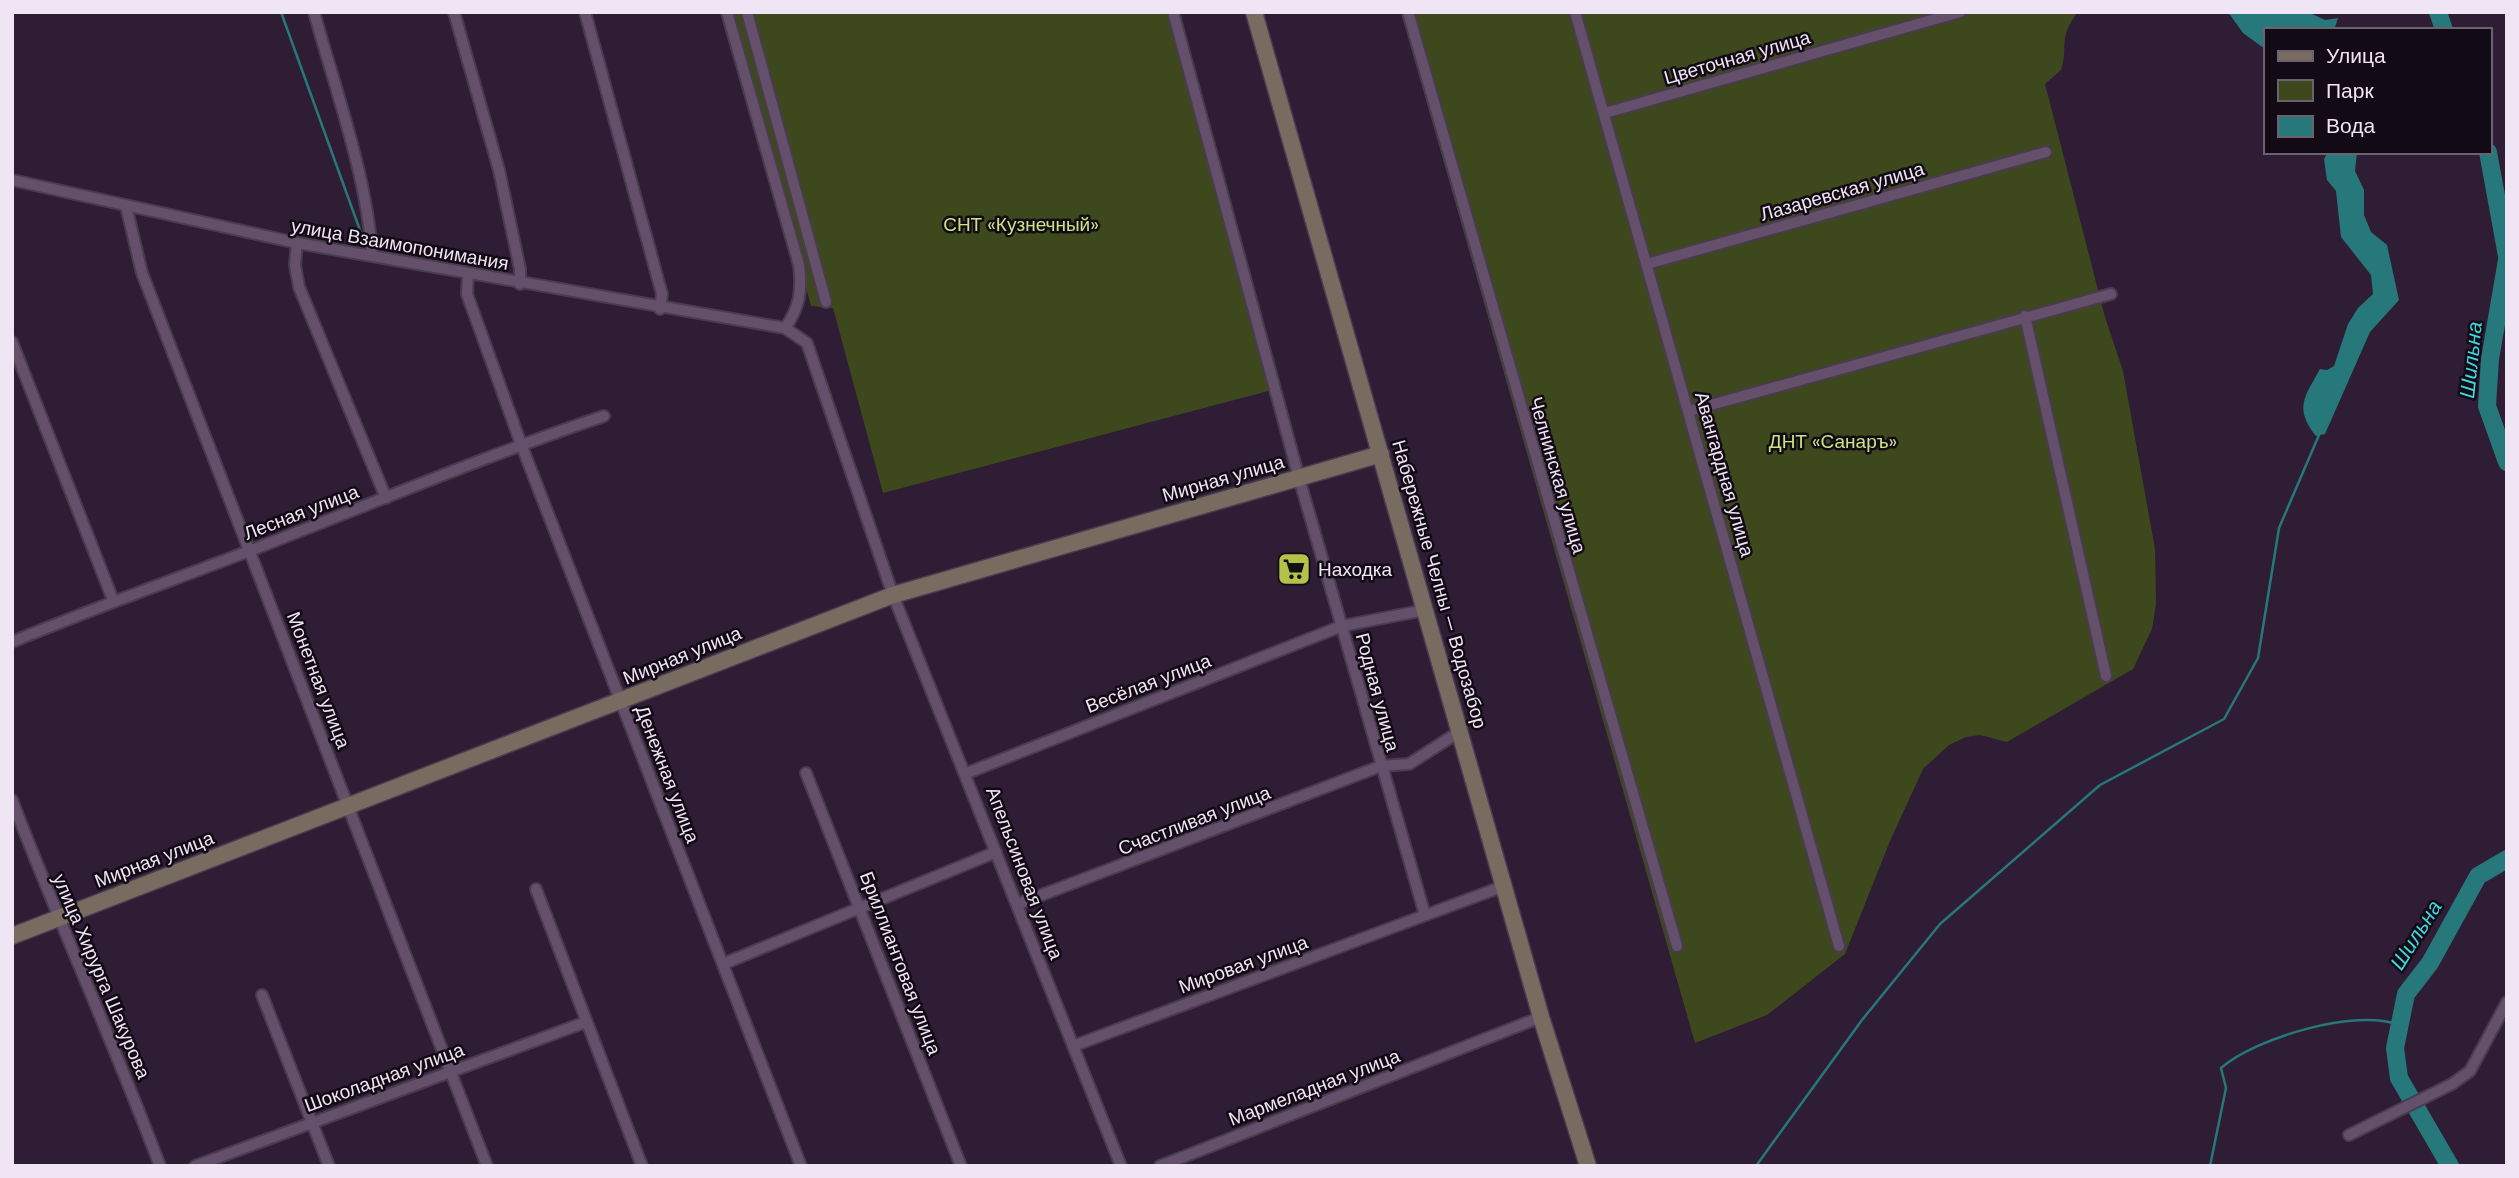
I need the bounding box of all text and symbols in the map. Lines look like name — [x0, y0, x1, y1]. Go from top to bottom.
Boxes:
street label: Цветочная улица — [1661, 25, 1814, 90]
legend — [2264, 28, 2491, 154]
text: Улица — [2326, 42, 2386, 70]
text: Парк — [2326, 77, 2374, 105]
text: Вода — [2326, 112, 2375, 140]
street label: Лазаревская улица — [1757, 156, 1927, 227]
park label: СНТ «Кузнечный» — [943, 212, 1099, 237]
street label: улица Взаимопонимания — [289, 213, 511, 276]
water label: Шильна — [2453, 320, 2489, 400]
street label: Авангардная улица — [1689, 389, 1760, 560]
street label: Челнинская улица — [1523, 394, 1592, 557]
park label: ДНТ «Санаръ» — [1769, 429, 1897, 454]
street label: Набережные Челны — Водозабор — [1386, 437, 1493, 731]
street label: Мирная улица — [1159, 449, 1287, 508]
street label: Лесная улица — [240, 479, 363, 546]
supermarket icon: Находка — [1275, 550, 1313, 588]
place label: Находка — [1318, 557, 1393, 582]
street label: Монетная улица — [281, 608, 356, 752]
street label: Мирная улица — [619, 620, 746, 691]
street label: Родная улица — [1350, 630, 1405, 755]
street label: Весёлая улица — [1082, 648, 1215, 719]
street label: Денежная улица — [630, 702, 705, 847]
street label: Счастливая улица — [1114, 780, 1274, 861]
street label: Апельсиновая улица — [980, 783, 1069, 964]
street label: Мирная улица — [91, 825, 218, 894]
street label: Бриллиантовая улица — [854, 868, 947, 1059]
street label: улица Хирурга Шакурова — [47, 870, 156, 1083]
water label: Шильна — [2384, 895, 2448, 975]
street label: Мировая улица — [1175, 929, 1312, 999]
street label: Шоколадная улица — [301, 1037, 468, 1118]
street label: Мармеладная улица — [1225, 1043, 1404, 1132]

